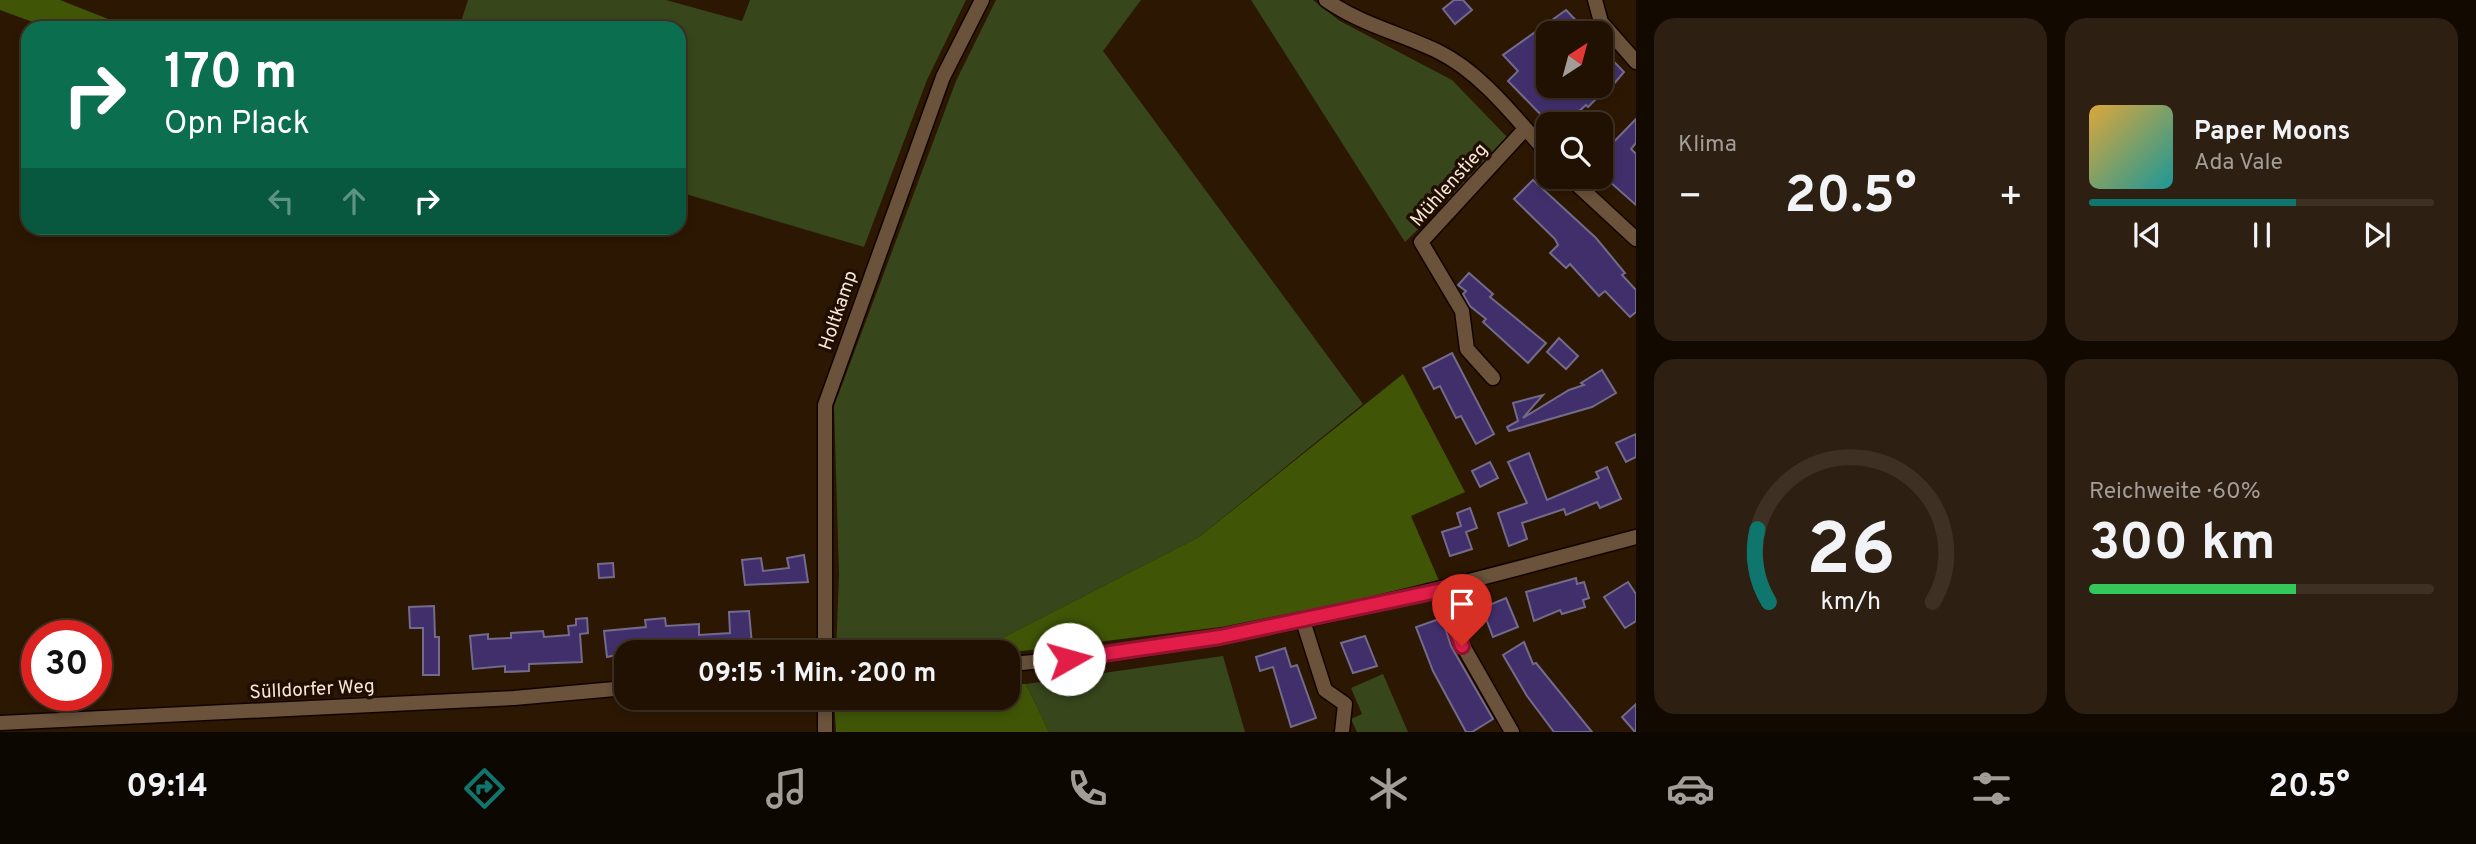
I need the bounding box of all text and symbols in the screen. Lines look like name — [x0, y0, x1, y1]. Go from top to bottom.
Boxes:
north arrow — [1536, 21, 1614, 98]
map controls — [1536, 21, 1613, 189]
text: 170 m — [164, 44, 297, 106]
icon: right — [49, 49, 140, 140]
text: Opn Plack — [164, 105, 310, 145]
button: search — [1536, 112, 1613, 189]
text: Paper Moons — [2194, 116, 2350, 149]
text: Klima — [1678, 131, 1737, 160]
street label: Mühlenstieg — [1406, 139, 1493, 232]
text: Ada Vale — [2194, 149, 2283, 178]
text: 20.5° — [1784, 165, 1917, 231]
text: − — [1678, 174, 1703, 223]
text: + — [1998, 174, 2023, 223]
icon: left — [262, 182, 300, 220]
icon: ahead — [335, 182, 373, 220]
icon: right — [408, 182, 446, 220]
icon: previous — [2128, 216, 2166, 254]
icon: pause — [2243, 216, 2281, 254]
icon: next — [2358, 216, 2396, 254]
street label: Holtkamp — [814, 268, 864, 354]
text: Reichweite · 60% — [2089, 478, 2261, 507]
text: 26 — [1806, 509, 1895, 601]
text: 300 km — [2089, 512, 2276, 578]
pin — [1432, 574, 1492, 646]
icon: arrive — [1443, 585, 1481, 623]
text: km/h — [1820, 587, 1881, 619]
speed limit sign: 30 — [21, 620, 112, 711]
position arrow — [1032, 622, 1106, 696]
text: 09:15 · 1 Min. · 200 m — [698, 658, 936, 691]
street label: Sülldorfer Weg — [249, 675, 375, 705]
icon: directions — [460, 764, 509, 813]
icon: music — [762, 764, 811, 813]
icon: phone — [1063, 764, 1112, 813]
icon: climate — [1364, 764, 1413, 813]
icon: car — [1666, 764, 1715, 813]
icon: filters — [1967, 764, 2016, 813]
text: 09:14 — [126, 768, 208, 808]
text: 20.5° — [2269, 768, 2350, 808]

